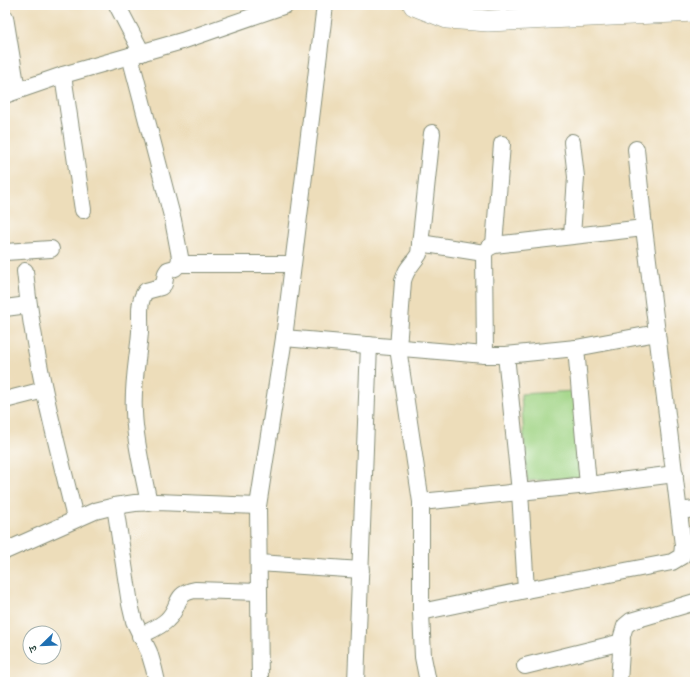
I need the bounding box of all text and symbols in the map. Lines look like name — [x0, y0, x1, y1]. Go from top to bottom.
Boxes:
north arrow — [22, 625, 62, 665]
text: उ — [27, 642, 41, 654]

